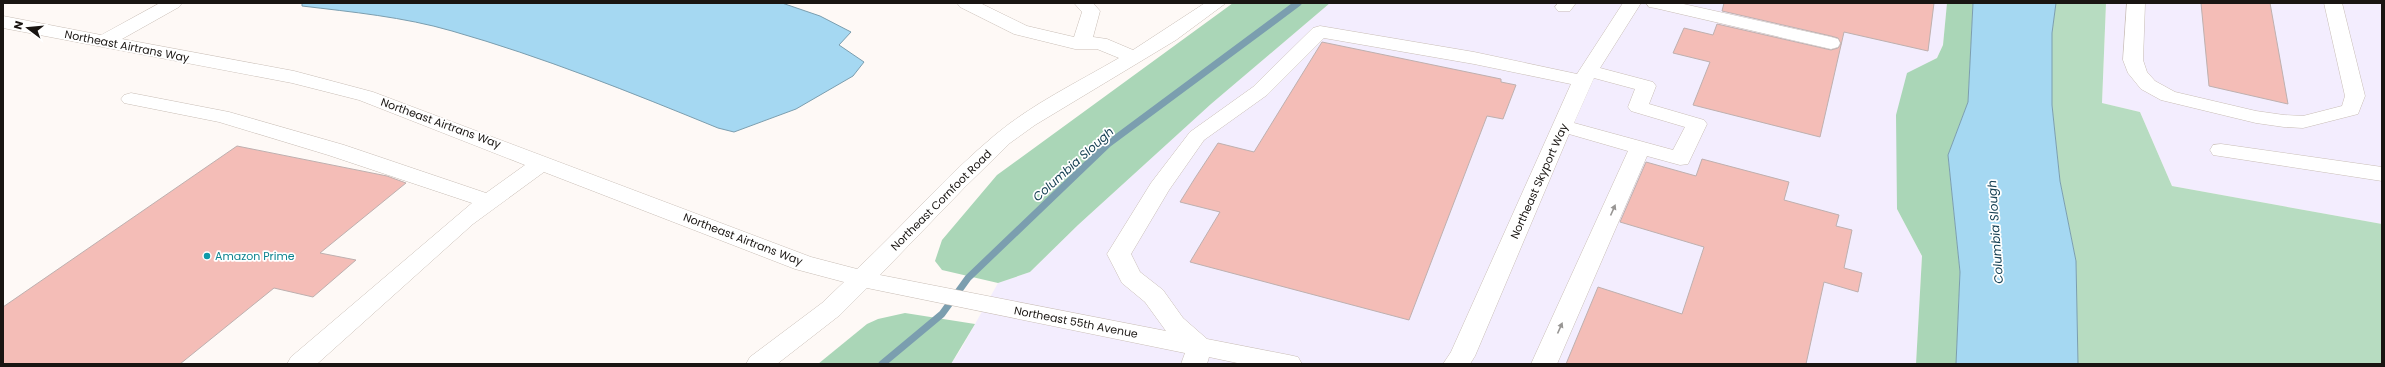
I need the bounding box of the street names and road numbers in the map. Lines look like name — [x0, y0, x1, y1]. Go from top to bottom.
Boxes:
street label: Northeast Airtrans Way — [63, 26, 192, 66]
street label: Northeast Airtrans Way — [379, 94, 504, 152]
street label: Northeast Skyport Way — [1506, 120, 1572, 241]
street label: Northeast Cornfoot Road — [887, 146, 995, 254]
street label: Northeast Airtrans Way — [681, 209, 806, 269]
street label: Northeast 55th Avenue — [1013, 302, 1140, 342]

